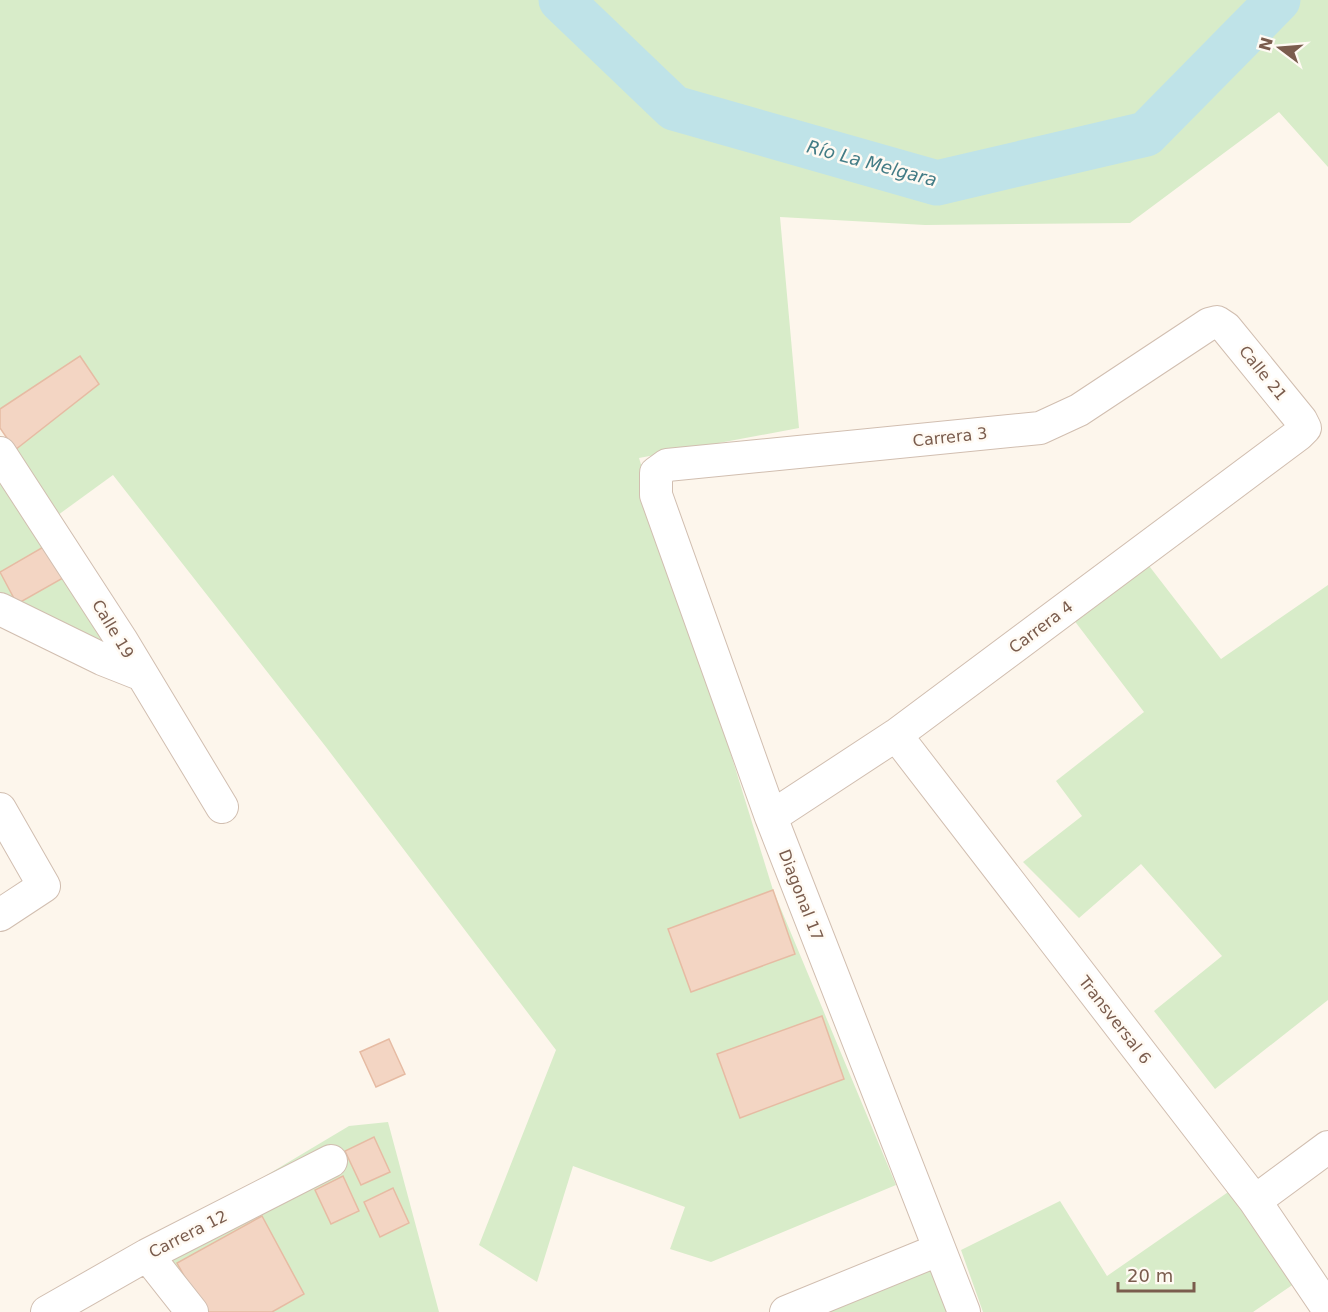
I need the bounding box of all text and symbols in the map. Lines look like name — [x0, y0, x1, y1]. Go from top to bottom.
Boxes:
north arrow — [1250, 18, 1310, 78]
text: N — [1255, 35, 1277, 53]
water label: Río La Melgara — [805, 136, 939, 190]
street label: Calle 21 — [1235, 342, 1291, 404]
street label: Carrera 3 — [912, 424, 988, 450]
street label: Calle 19 — [88, 596, 138, 662]
street label: Carrera 4 — [1005, 597, 1077, 657]
street label: Diagonal 17 — [775, 847, 827, 943]
street label: Transversal 6 — [1074, 972, 1155, 1068]
street label: Carrera 12 — [146, 1206, 230, 1262]
scale bar — [1118, 1255, 1194, 1293]
text: 20 m — [1127, 1265, 1173, 1286]

